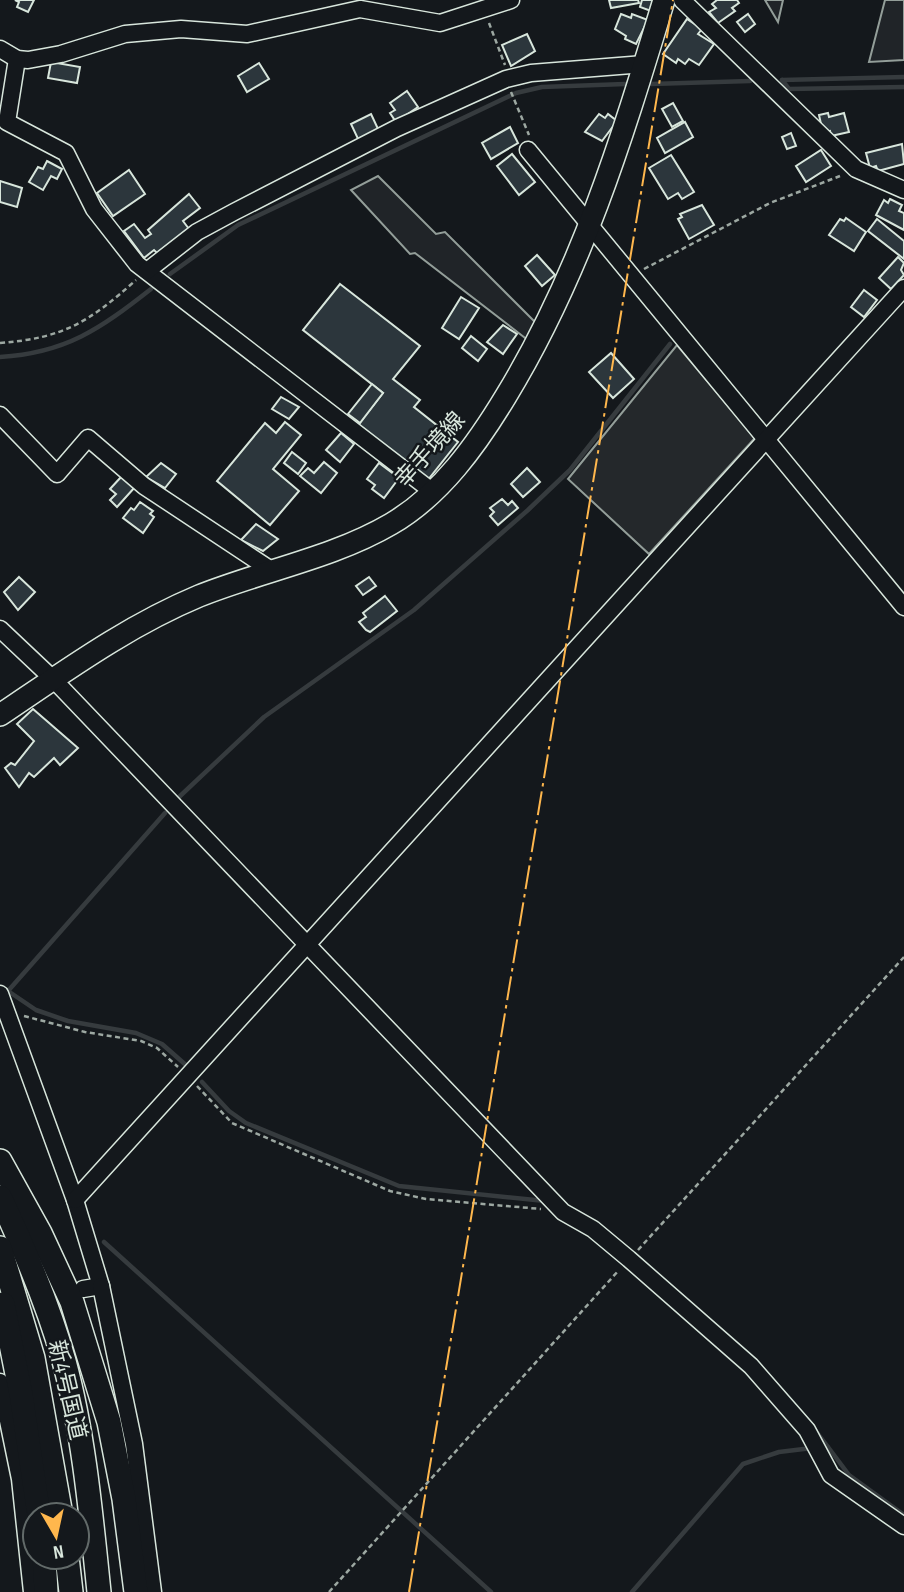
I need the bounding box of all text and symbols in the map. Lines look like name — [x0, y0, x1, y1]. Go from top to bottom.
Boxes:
street label: 幸手境線 — [389, 406, 471, 494]
street label: 新4号国道 — [42, 1337, 92, 1443]
north arrow — [21, 1501, 91, 1571]
text: N — [52, 1539, 65, 1563]

